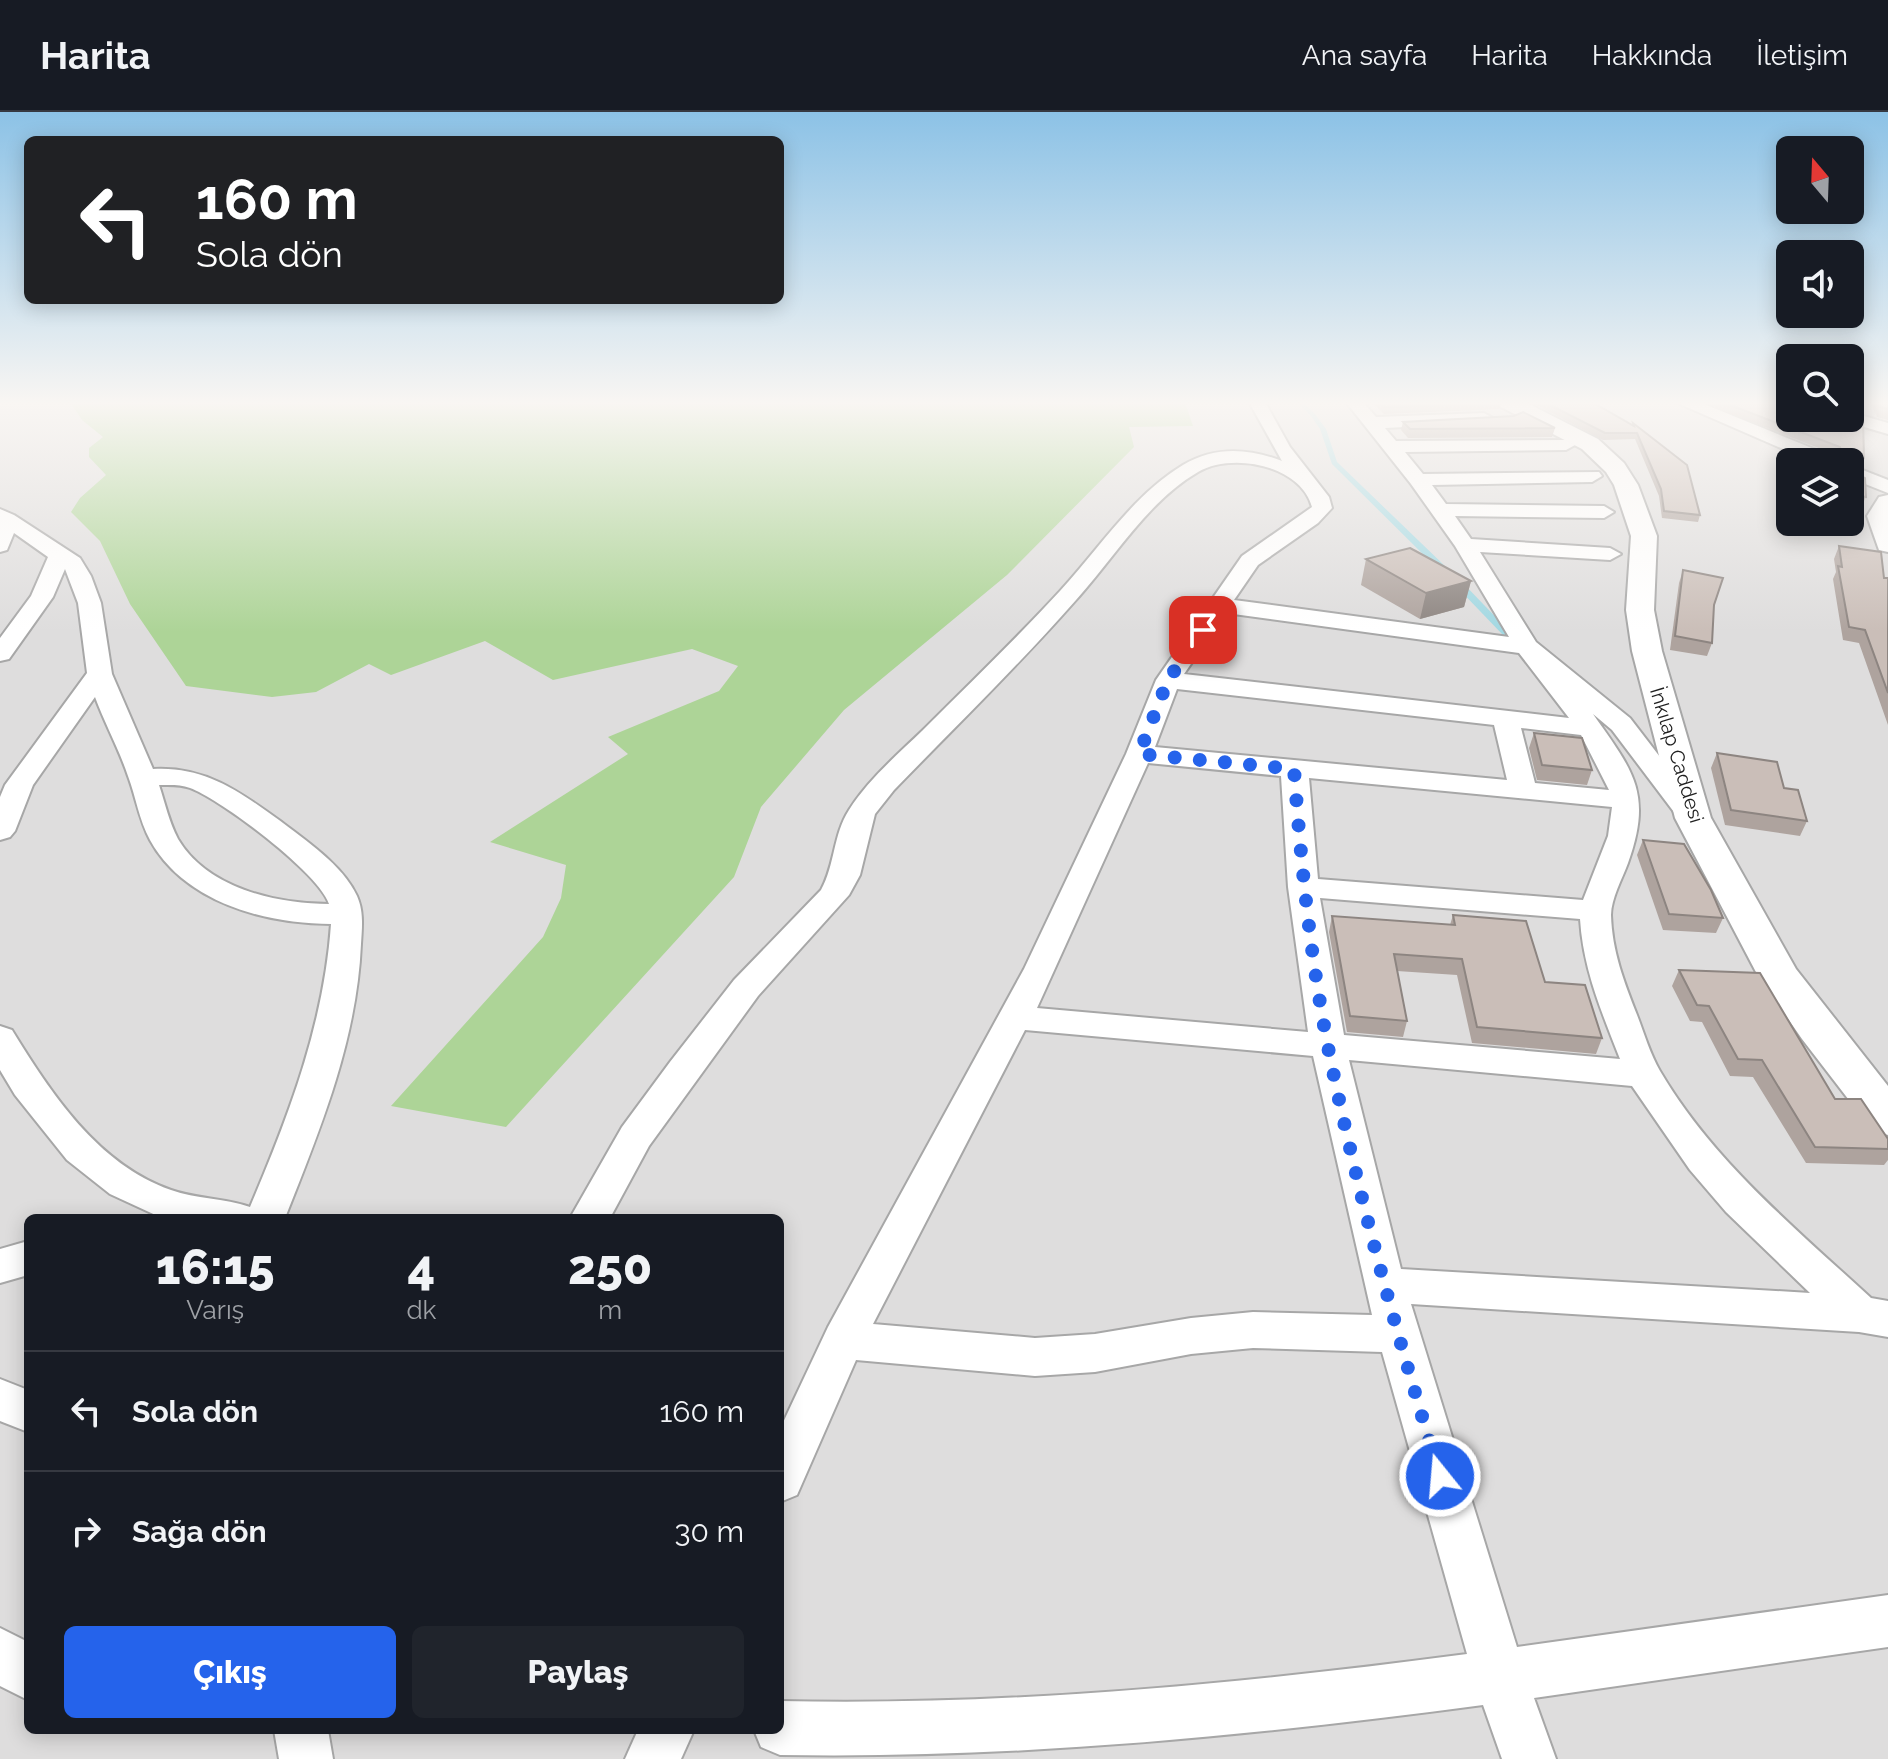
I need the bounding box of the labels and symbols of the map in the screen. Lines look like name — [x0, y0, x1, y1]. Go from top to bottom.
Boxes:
north arrow — [1776, 136, 1864, 224]
pin — [1169, 596, 1237, 664]
street label: İnkılap Caddesi — [1645, 684, 1710, 826]
position arrow — [1398, 1434, 1482, 1518]

